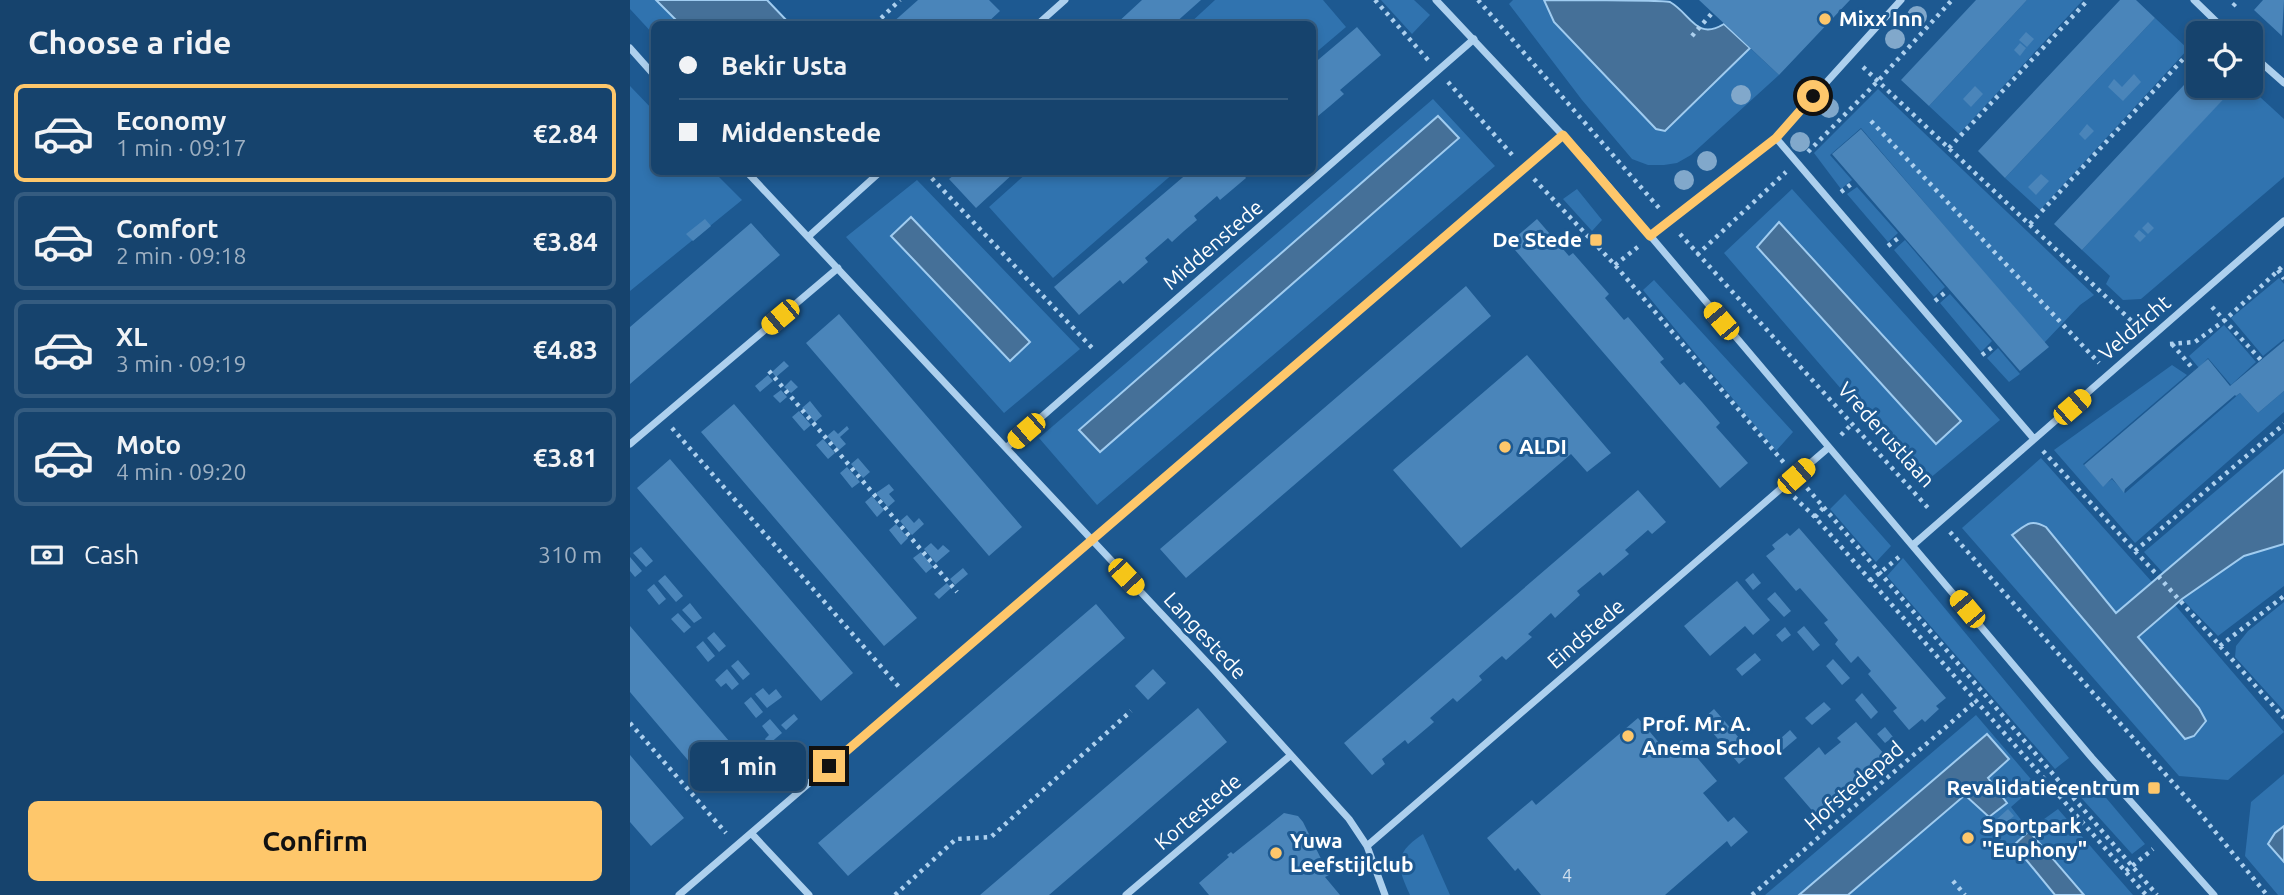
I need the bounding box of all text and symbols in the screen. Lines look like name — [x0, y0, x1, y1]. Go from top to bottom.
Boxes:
place label: Mixx Inn — [1839, 6, 1923, 30]
marker: Mixx Inn — [1817, 11, 1833, 27]
map controls — [2186, 21, 2263, 98]
button: locate — [2186, 21, 2263, 98]
text: Choose a ride — [28, 24, 231, 60]
text: Bekir Usta — [721, 51, 847, 80]
route start — [1797, 80, 1829, 112]
icon: car — [32, 102, 95, 165]
text: Economy — [116, 106, 226, 135]
text: Middenstede — [721, 118, 881, 147]
text: €2.84 — [533, 119, 598, 148]
text: 1 min · 09:17 — [116, 135, 247, 160]
street label: Middenstede — [1158, 194, 1267, 294]
icon: car — [32, 210, 95, 273]
text: Comfort — [116, 214, 219, 243]
text: €3.84 — [533, 227, 598, 256]
place label: De Stede — [1492, 227, 1582, 251]
marker: De Stede — [1588, 232, 1604, 248]
text: 2 min · 09:18 — [116, 243, 247, 268]
street label: Veldzicht — [2094, 290, 2175, 365]
car — [758, 295, 803, 339]
car — [1700, 298, 1743, 344]
icon: car — [32, 318, 95, 381]
text: XL — [116, 322, 147, 351]
text: €4.83 — [533, 335, 598, 364]
text: 3 min · 09:19 — [116, 351, 247, 376]
street label: Vrederustlaan — [1833, 377, 1940, 492]
car — [2050, 385, 2095, 429]
car — [1004, 409, 1049, 453]
icon: car — [32, 426, 95, 489]
text: Moto — [116, 430, 181, 459]
place label: ALDI — [1519, 434, 1567, 458]
marker: ALDI — [1497, 439, 1513, 455]
text: €3.81 — [533, 443, 598, 472]
car — [1774, 454, 1819, 498]
text: 4 min · 09:20 — [116, 459, 247, 484]
icon: cash — [28, 536, 66, 574]
text: Cash — [84, 540, 139, 569]
text: 310 m — [538, 542, 602, 567]
car — [1104, 554, 1149, 600]
car — [1946, 586, 1989, 632]
street label: Langestede — [1159, 587, 1252, 684]
street label: Eindstede — [1542, 593, 1629, 673]
place label: Prof. Mr. A. Anema School — [1642, 711, 1782, 759]
marker: Prof. Mr. A. Anema School — [1620, 728, 1636, 744]
street label: Hofstedepad — [1799, 736, 1908, 835]
callout: 1 min — [689, 742, 804, 790]
route end — [813, 750, 845, 782]
text: 1 min — [719, 754, 777, 779]
street label: Kortestede — [1149, 768, 1245, 854]
place label: Revalidatiecentrum — [1947, 775, 2140, 799]
marker: Revalidatiecentrum — [2146, 780, 2162, 796]
button: Confirm — [28, 801, 602, 881]
place label: Sportpark ''Euphony" — [1982, 813, 2087, 861]
place label: Yuwa Leefstijlclub — [1290, 828, 1413, 876]
marker: Sportpark ''Euphony" — [1960, 830, 1976, 846]
marker: Yuwa Leefstijlclub — [1268, 845, 1284, 861]
house number: 4 — [1562, 865, 1572, 885]

